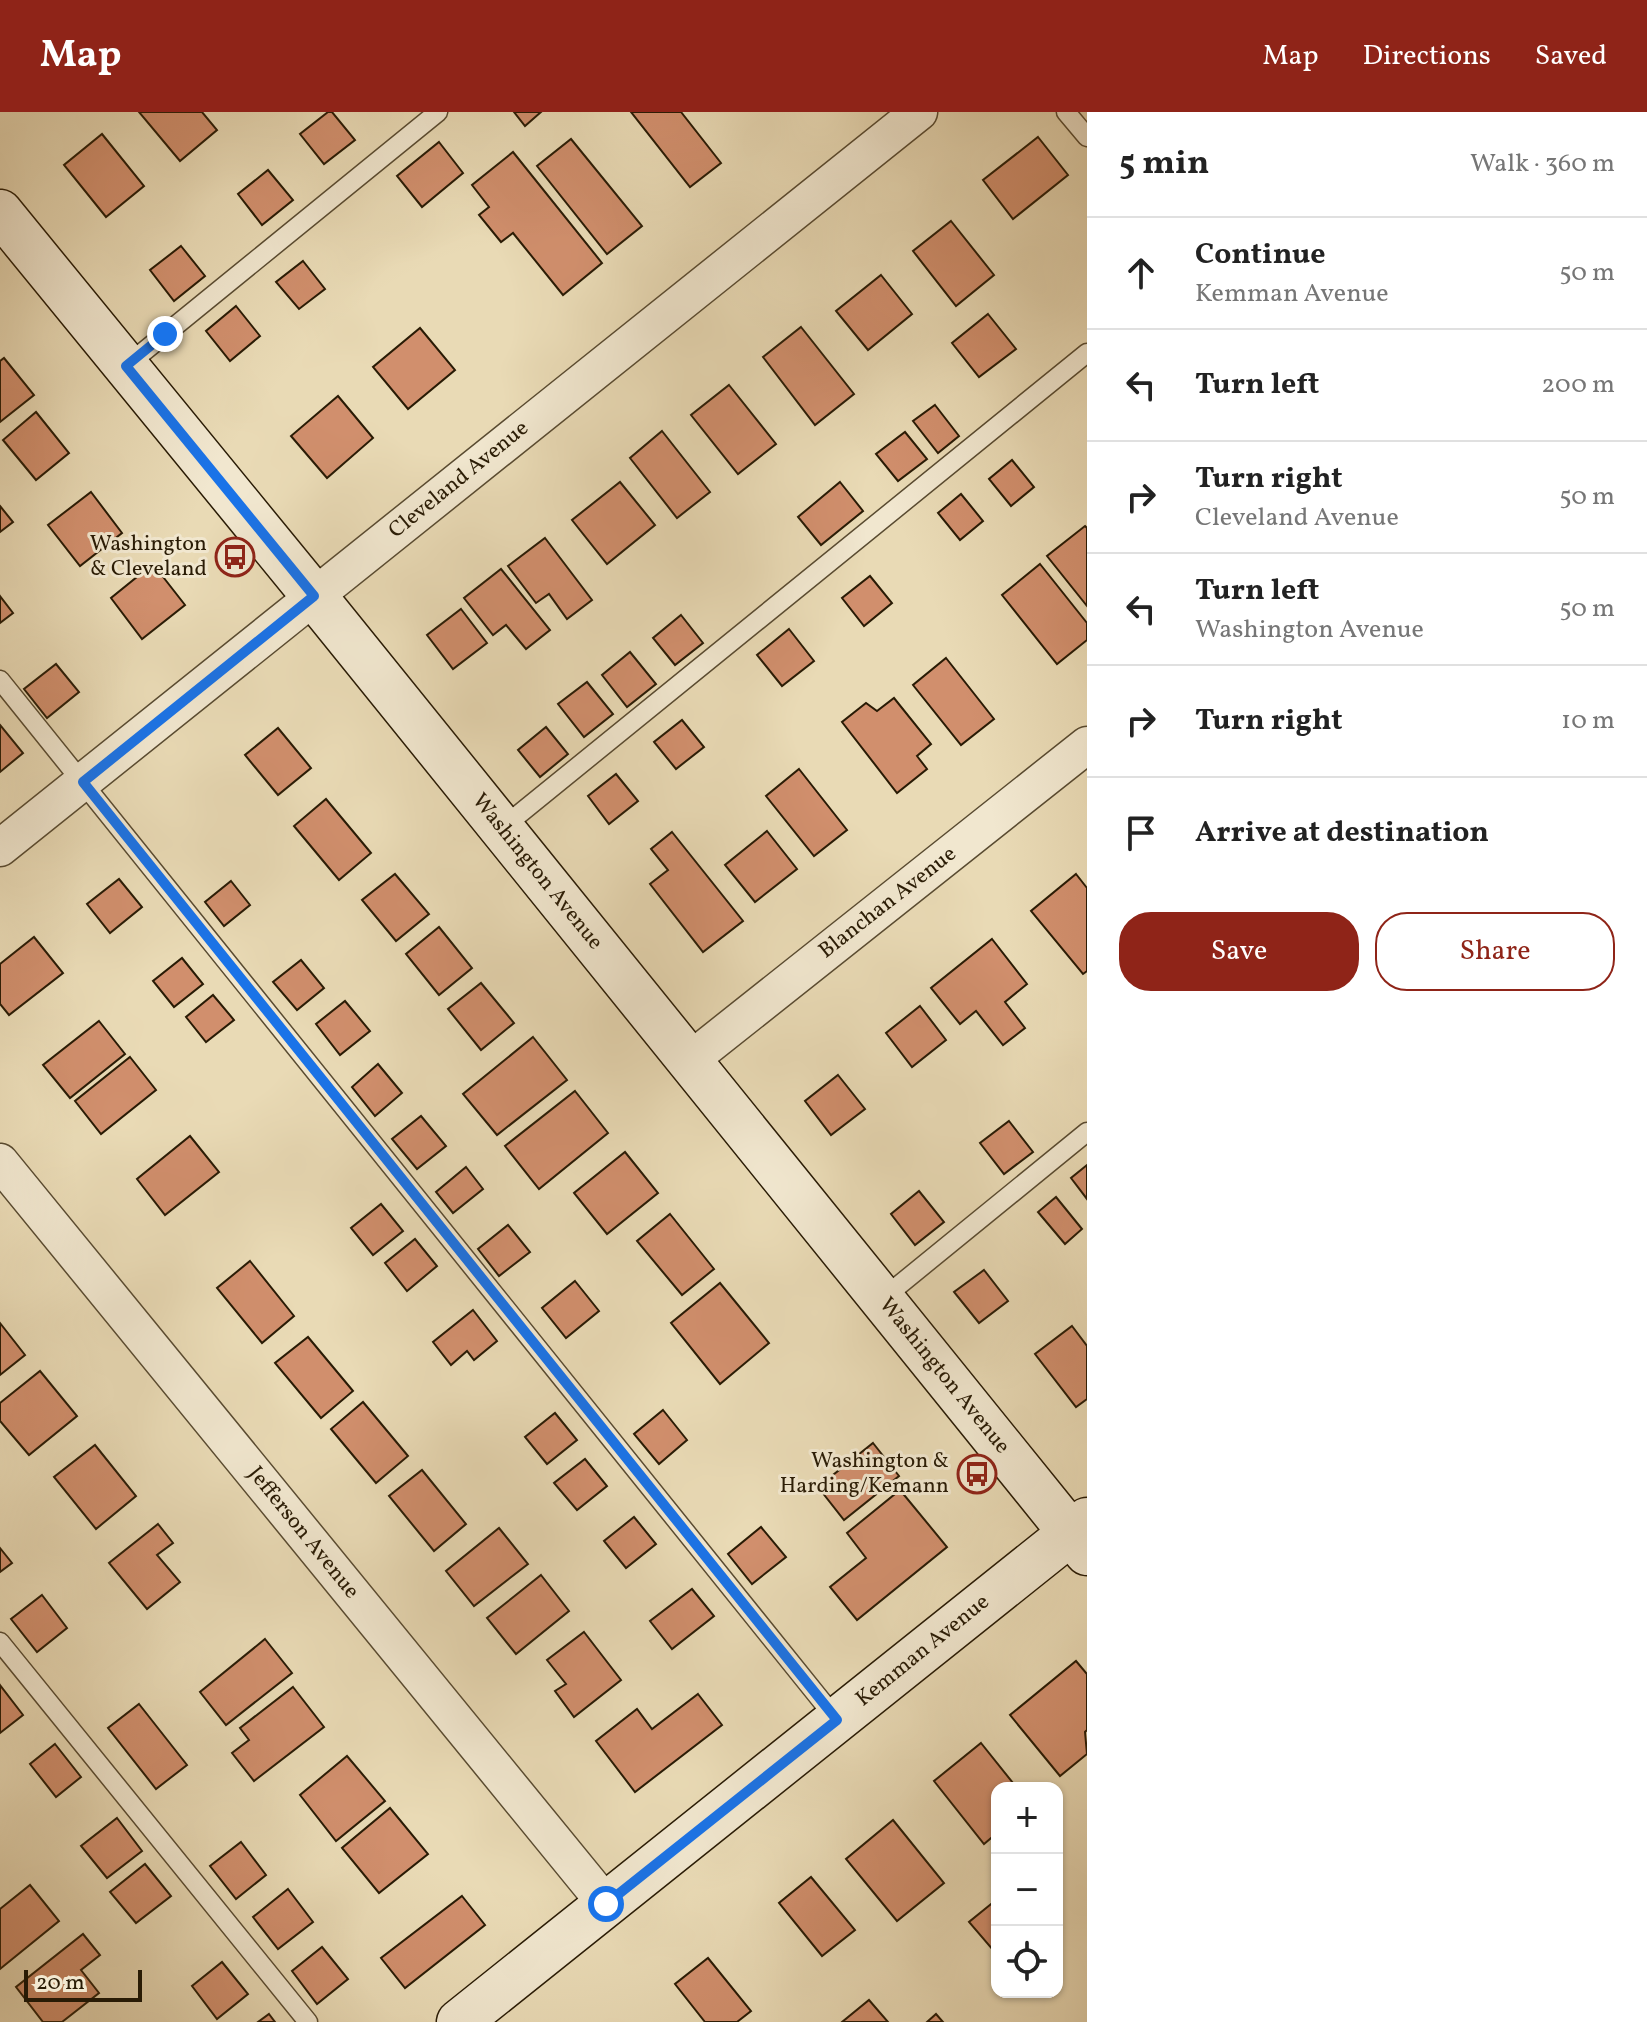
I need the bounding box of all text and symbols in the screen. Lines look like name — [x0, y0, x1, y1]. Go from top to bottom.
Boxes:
text: Map — [40, 30, 121, 83]
text: Map — [1263, 37, 1319, 76]
text: Directions — [1363, 37, 1491, 76]
text: Saved — [1535, 37, 1607, 76]
text: 5 min — [1119, 141, 1209, 188]
text: Walk · 360 m — [1470, 146, 1615, 182]
text: Continue — [1195, 234, 1326, 276]
icon: ahead — [1119, 251, 1163, 295]
text: 50 m — [1559, 255, 1615, 291]
text: Kemman Avenue — [1195, 276, 1389, 312]
route end — [147, 316, 183, 352]
icon: left — [1119, 363, 1163, 407]
text: Turn left — [1195, 364, 1319, 406]
text: 200 m — [1541, 367, 1615, 403]
street label: Cleveland Avenue — [382, 414, 536, 546]
text: Turn right — [1195, 458, 1343, 500]
icon: right — [1119, 475, 1163, 519]
text: 50 m — [1559, 479, 1615, 515]
text: Cleveland Avenue — [1195, 500, 1399, 536]
place label: Washington & Cleveland — [90, 529, 207, 585]
bus stop icon: Washington & Cleveland — [214, 536, 256, 578]
text: Turn left — [1195, 570, 1319, 612]
icon: left — [1119, 587, 1163, 631]
text: 50 m — [1559, 591, 1615, 627]
text: Washington Avenue — [1195, 612, 1424, 648]
icon: right — [1119, 699, 1163, 743]
text: Turn right — [1195, 700, 1343, 742]
text: 10 m — [1561, 703, 1615, 739]
street label: Washington Avenue — [464, 787, 610, 957]
icon: arrive — [1119, 811, 1163, 855]
text: Arrive at destination — [1195, 812, 1489, 854]
street label: Blanchan Avenue — [813, 839, 963, 967]
button: Save — [1119, 912, 1359, 991]
button: Share — [1375, 912, 1615, 991]
street label: Washington Avenue — [871, 1291, 1017, 1461]
place label: Washington & Harding/Kemann — [780, 1446, 949, 1502]
bus stop icon: Washington & Harding/Kemann — [956, 1453, 998, 1495]
street label: Jefferson Avenue — [240, 1460, 366, 1606]
street label: Kemman Avenue — [850, 1587, 996, 1715]
map controls — [991, 1782, 1063, 1998]
button: + — [991, 1782, 1063, 1854]
button: − — [991, 1854, 1063, 1926]
route start — [588, 1886, 624, 1922]
button: locate — [991, 1926, 1063, 1998]
scale bar — [24, 1966, 142, 2002]
text: 20 m — [36, 1968, 85, 1999]

